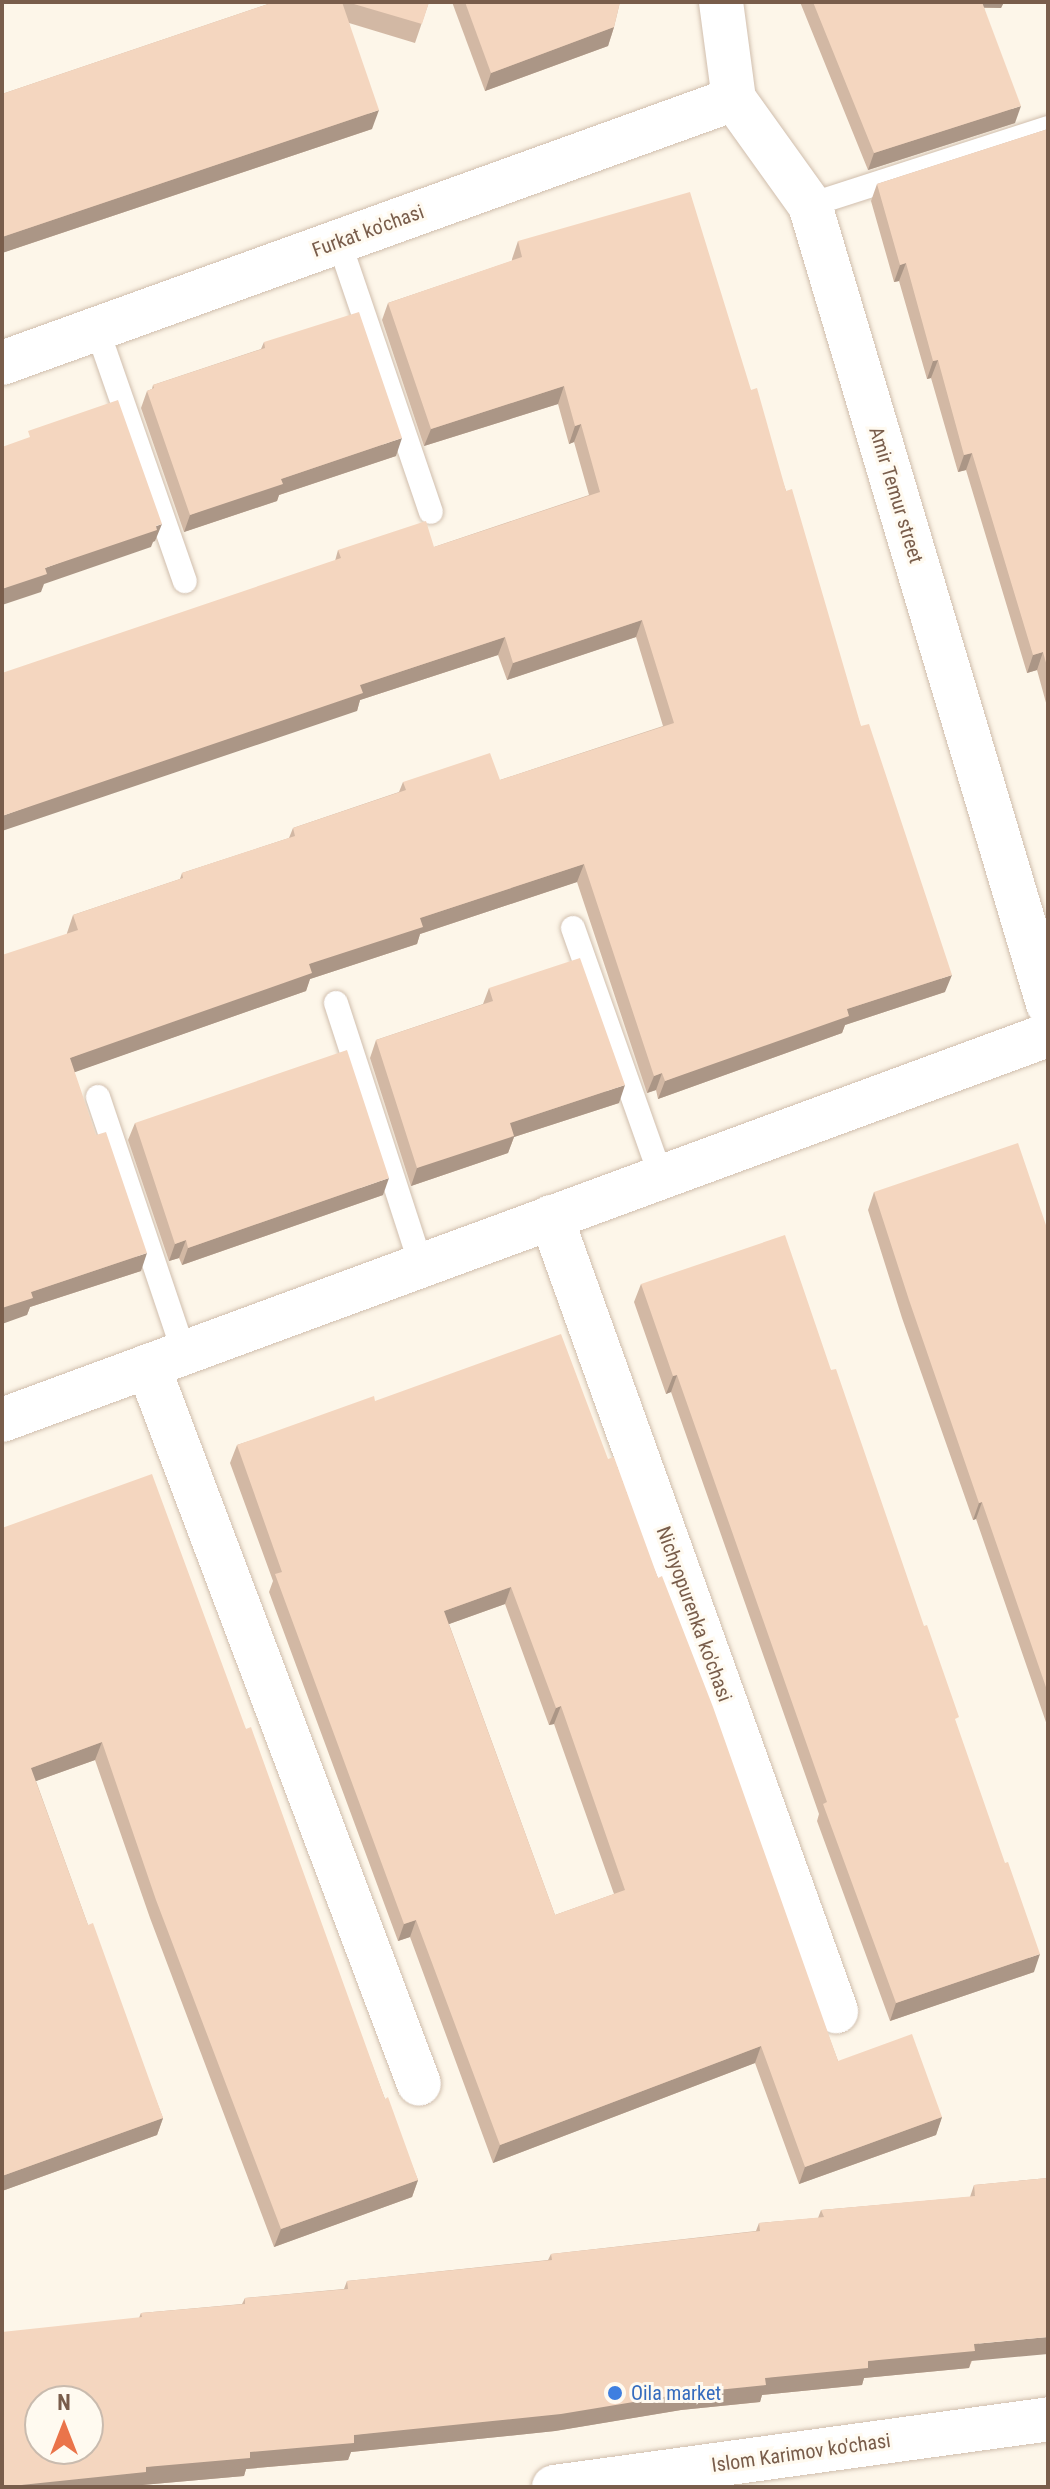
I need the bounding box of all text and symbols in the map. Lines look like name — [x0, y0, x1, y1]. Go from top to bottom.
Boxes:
street label: Furkat ko'chasi — [309, 200, 427, 262]
street label: Amir Temur street — [864, 424, 928, 566]
street label: Nichyopurenka ko'chasi — [651, 1523, 737, 1705]
place label: Oila market — [631, 2381, 721, 2405]
marker: Oila market — [606, 2384, 624, 2402]
north arrow — [24, 2385, 104, 2465]
text: N — [57, 2390, 71, 2415]
street label: Islom Karimov ko'chasi — [710, 2429, 892, 2477]

